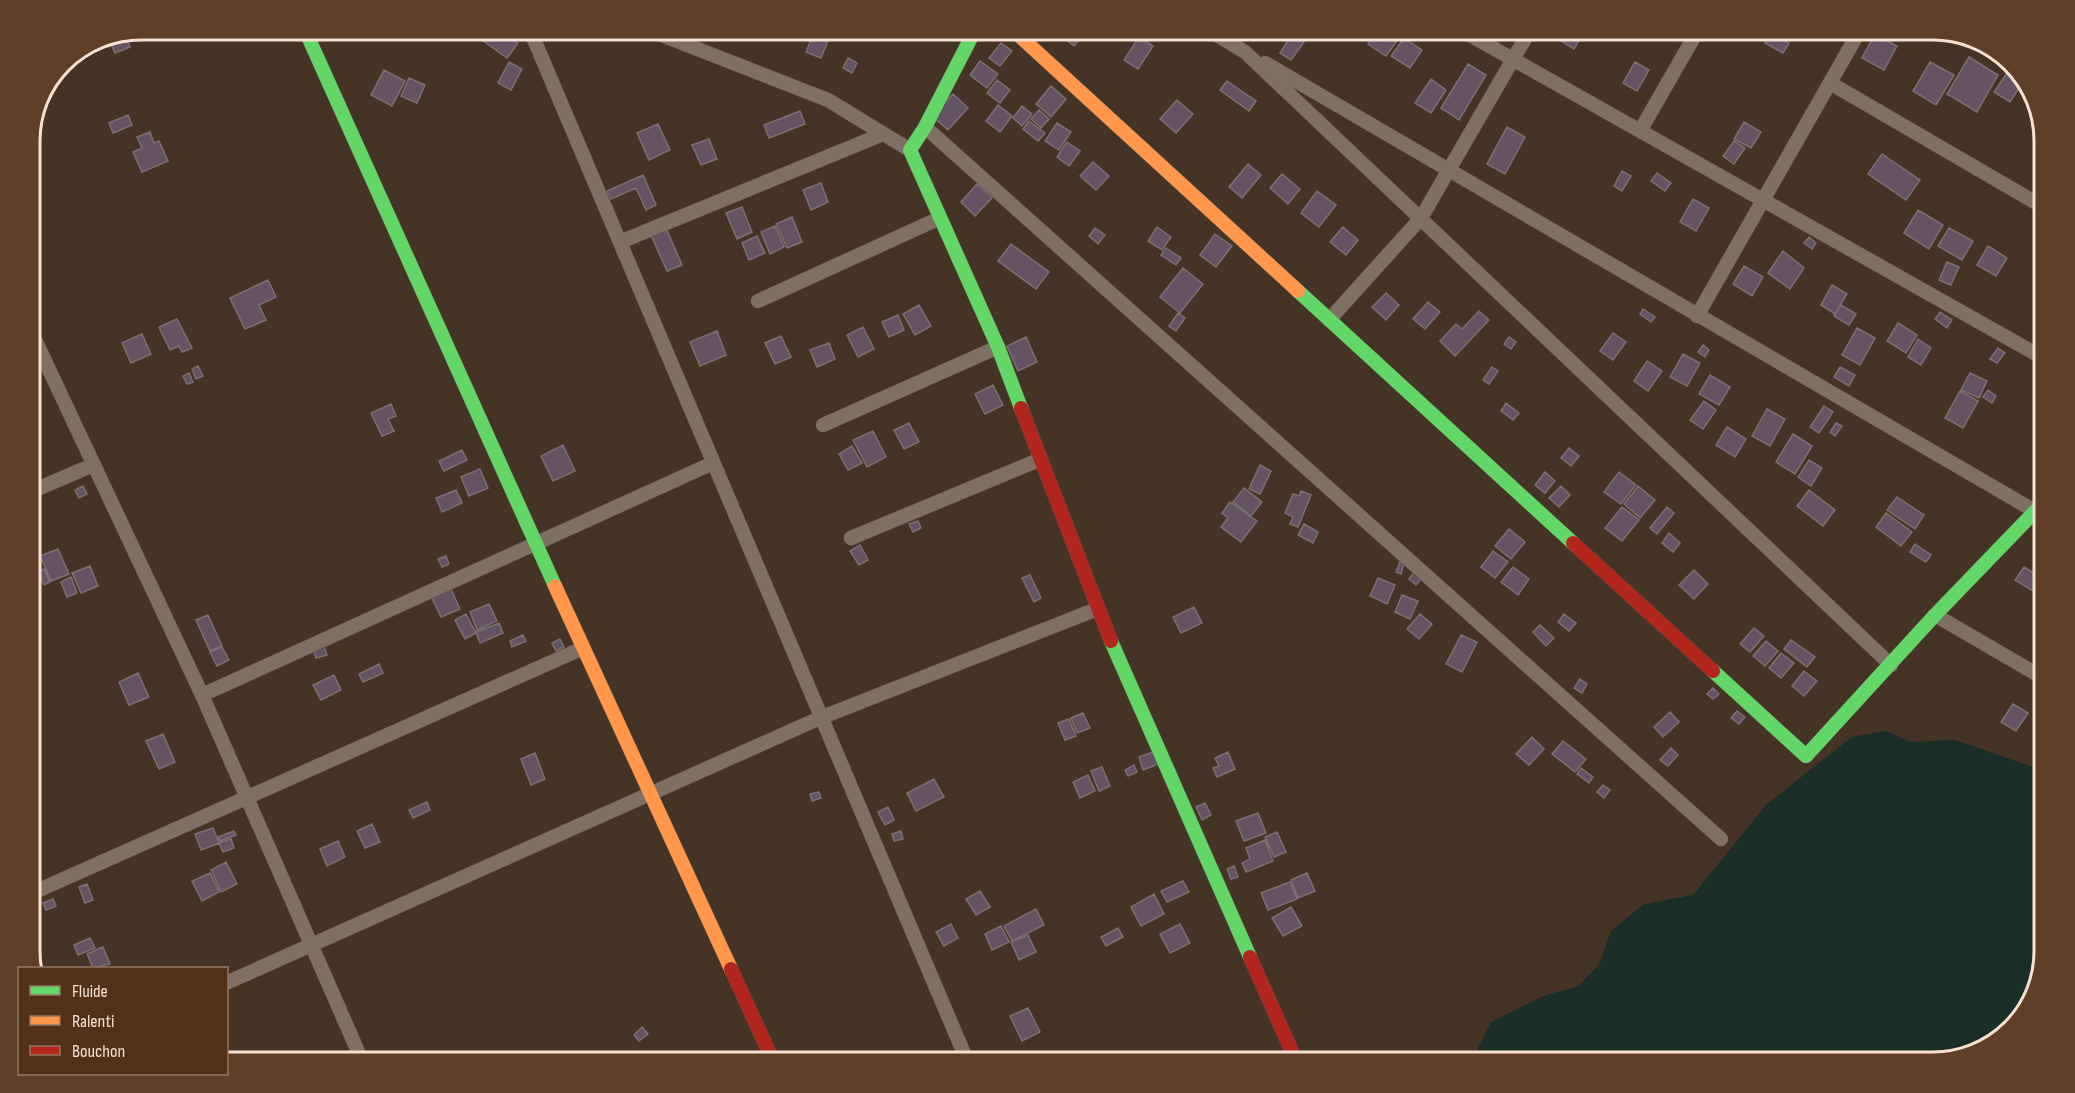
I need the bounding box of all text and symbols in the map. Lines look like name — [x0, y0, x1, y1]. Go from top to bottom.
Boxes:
legend — [18, 967, 228, 1075]
text: Fluide — [72, 981, 108, 1002]
text: Ralenti — [72, 1011, 114, 1032]
text: Bouchon — [72, 1041, 125, 1062]

